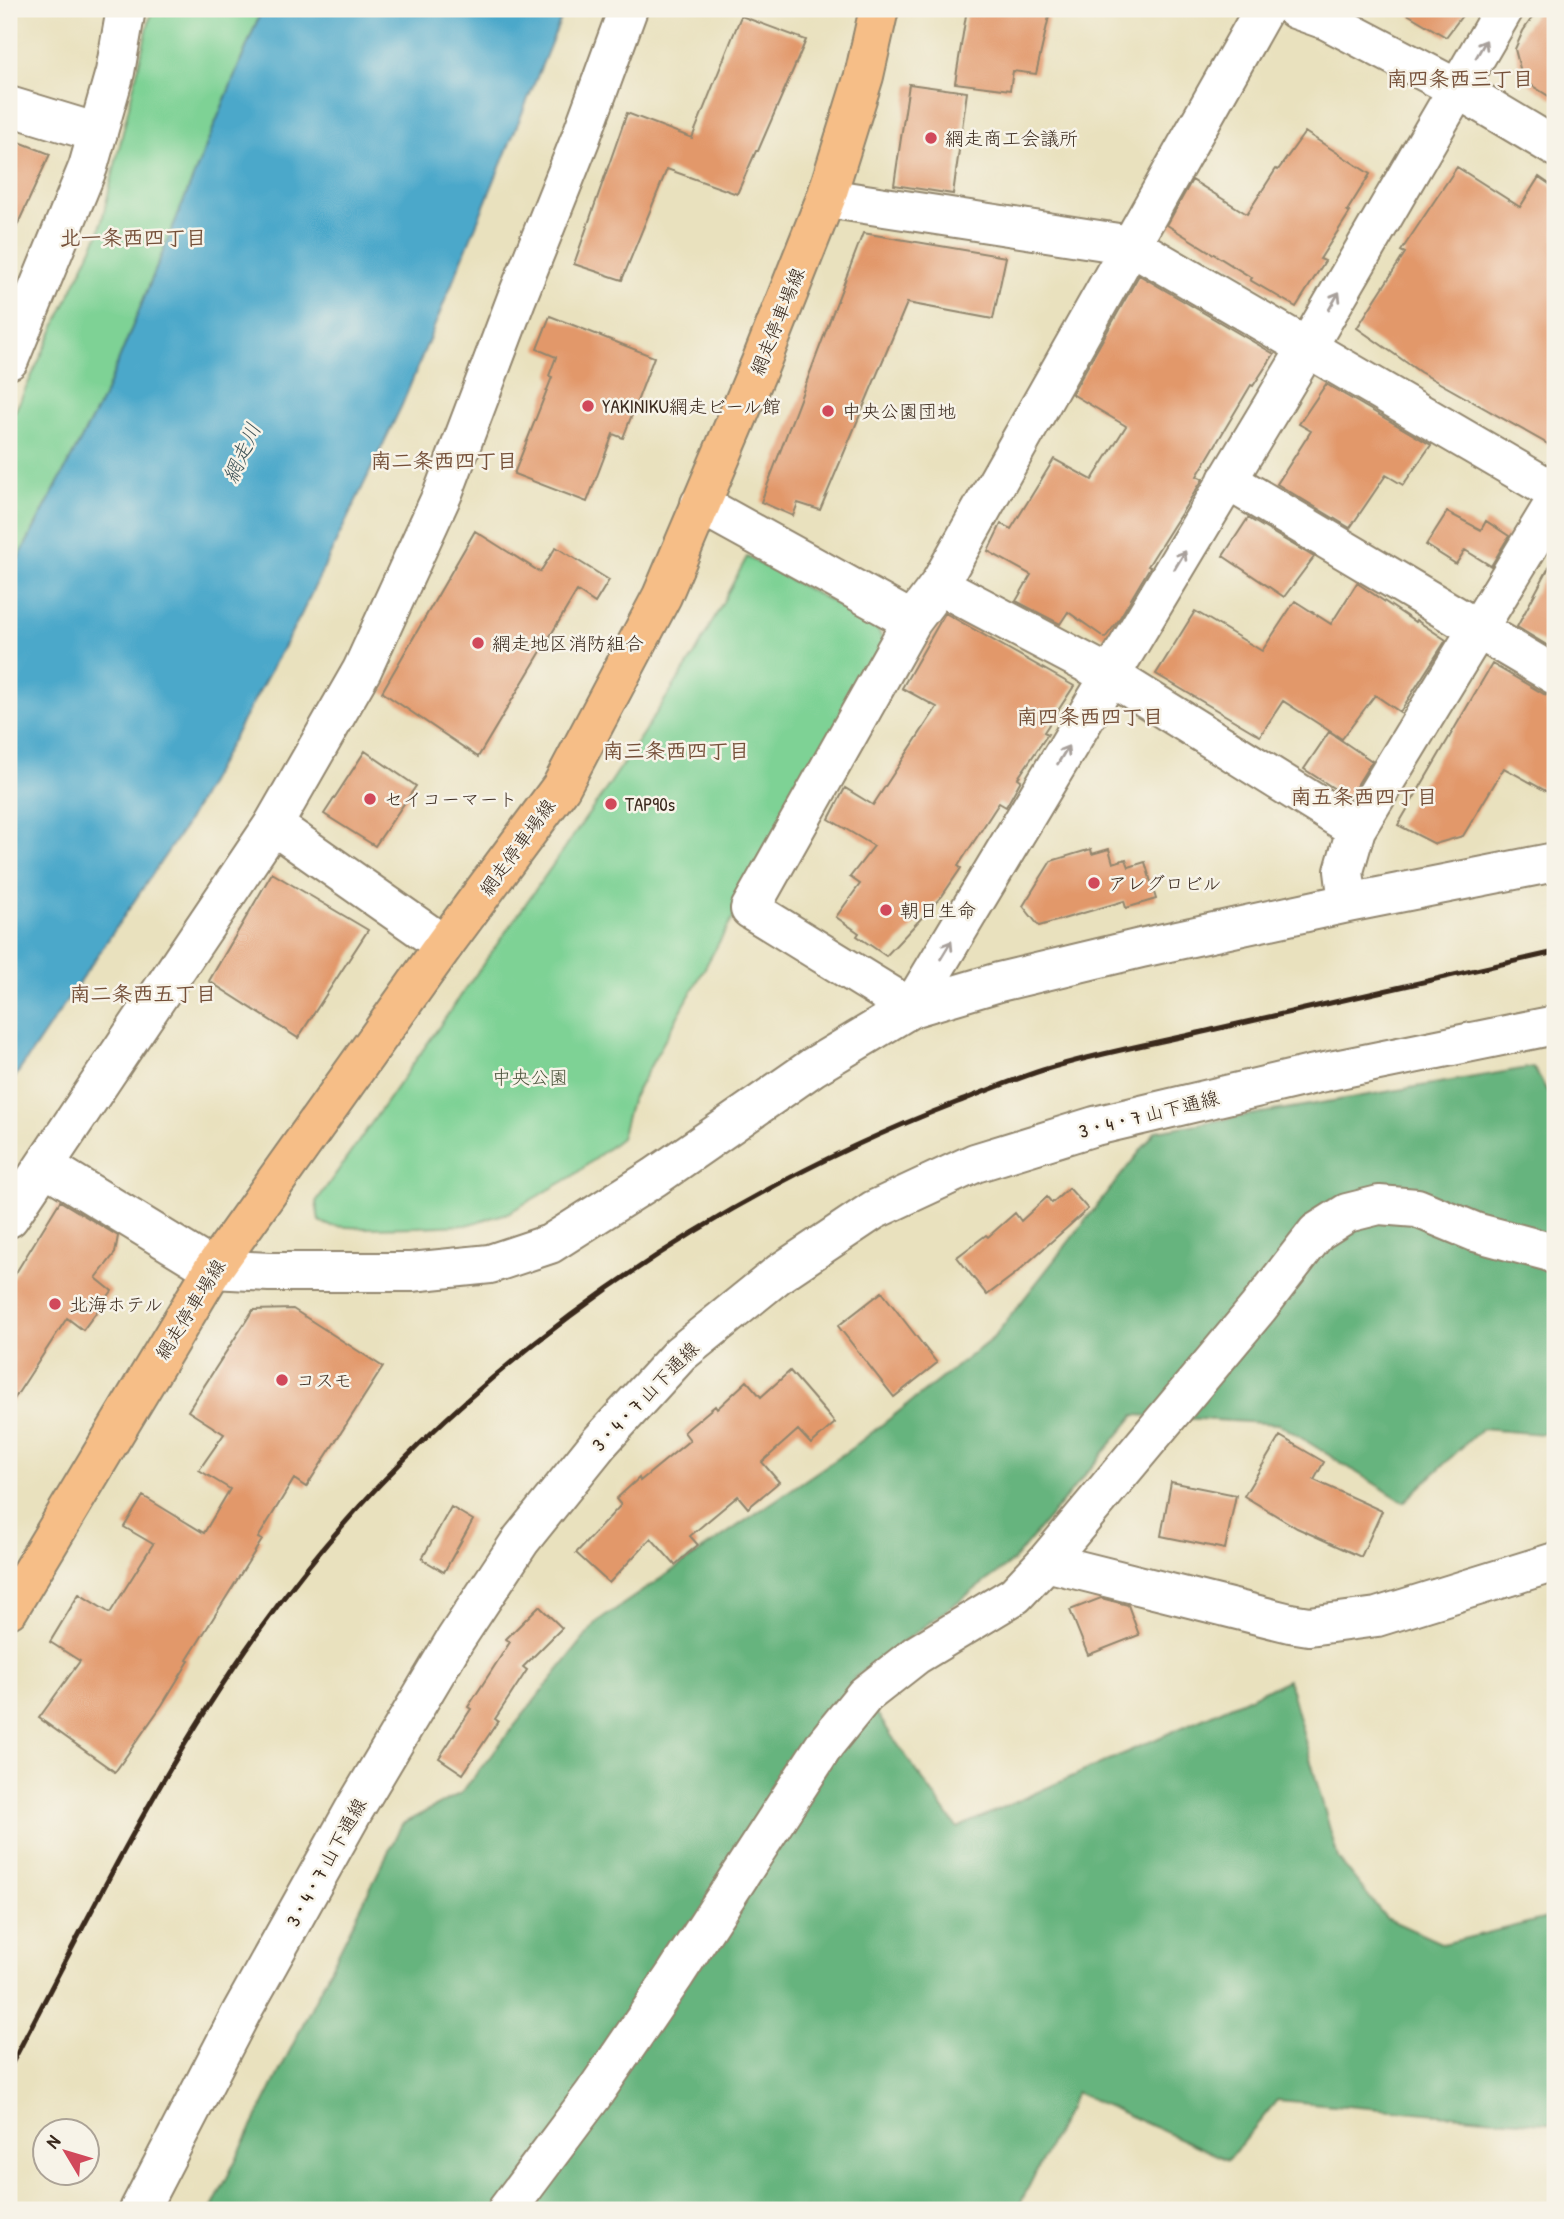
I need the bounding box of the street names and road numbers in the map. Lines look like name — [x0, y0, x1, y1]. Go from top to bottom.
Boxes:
street label: 網走停車場線 — [744, 263, 810, 379]
street label: 網走停車場線 — [473, 793, 561, 901]
street label: 3・4・7 山下通線 — [1076, 1084, 1222, 1144]
street label: 網走停車場線 — [149, 1254, 231, 1364]
street label: 3・4・7 山下通線 — [586, 1335, 704, 1457]
street label: 3・4・7 山下通線 — [280, 1793, 372, 1931]

